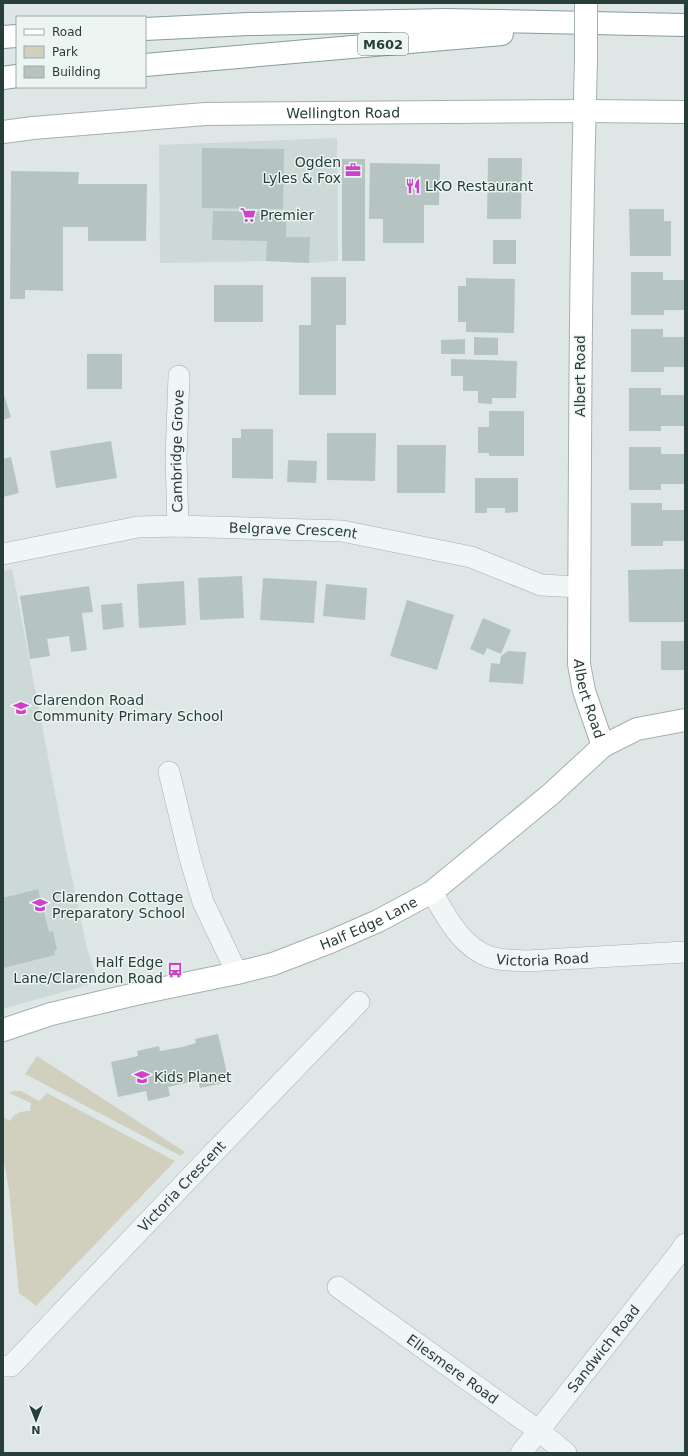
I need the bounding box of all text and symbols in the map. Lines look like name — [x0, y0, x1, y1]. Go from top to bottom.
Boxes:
legend — [16, 16, 146, 88]
text: Road — [52, 25, 82, 39]
road number: M602 — [358, 33, 408, 55]
text: Park — [52, 45, 78, 59]
text: Building — [52, 65, 101, 79]
street label: Wellington Road — [286, 104, 400, 121]
place label: Ogden Lyles & Fox — [263, 154, 341, 186]
office icon: Ogden Lyles & Fox — [344, 161, 362, 179]
restaurant icon: LKO Restaurant — [404, 177, 422, 195]
place label: LKO Restaurant — [425, 178, 534, 194]
supermarket icon: Premier — [239, 206, 257, 224]
place label: Premier — [260, 207, 314, 223]
street label: Albert Road — [572, 335, 588, 417]
street label: Cambridge Grove — [168, 389, 187, 513]
street label: Belgrave Crescent — [229, 520, 359, 542]
street label: Albert Road — [571, 659, 608, 740]
place label: Clarendon Road Community Primary School — [33, 692, 224, 724]
school or university icon: Clarendon Road Community Primary School — [12, 699, 30, 717]
place label: Clarendon Cottage Preparatory School — [52, 889, 185, 921]
street label: Half Edge Lane — [318, 893, 420, 953]
school or university icon: Clarendon Cottage Preparatory School — [31, 896, 49, 914]
street label: Victoria Road — [495, 949, 589, 969]
place label: Half Edge Lane/Clarendon Road — [13, 954, 163, 986]
bus stop icon: Half Edge Lane/Clarendon Road — [166, 961, 184, 979]
school or university icon: Kids Planet — [133, 1068, 151, 1086]
place label: Kids Planet — [154, 1069, 232, 1085]
street label: Victoria Crescent — [135, 1137, 229, 1235]
street label: Sandwich Road — [564, 1302, 643, 1395]
street label: Ellesmere Road — [404, 1331, 501, 1407]
north arrow — [16, 1400, 56, 1440]
text: N — [31, 1423, 41, 1436]

